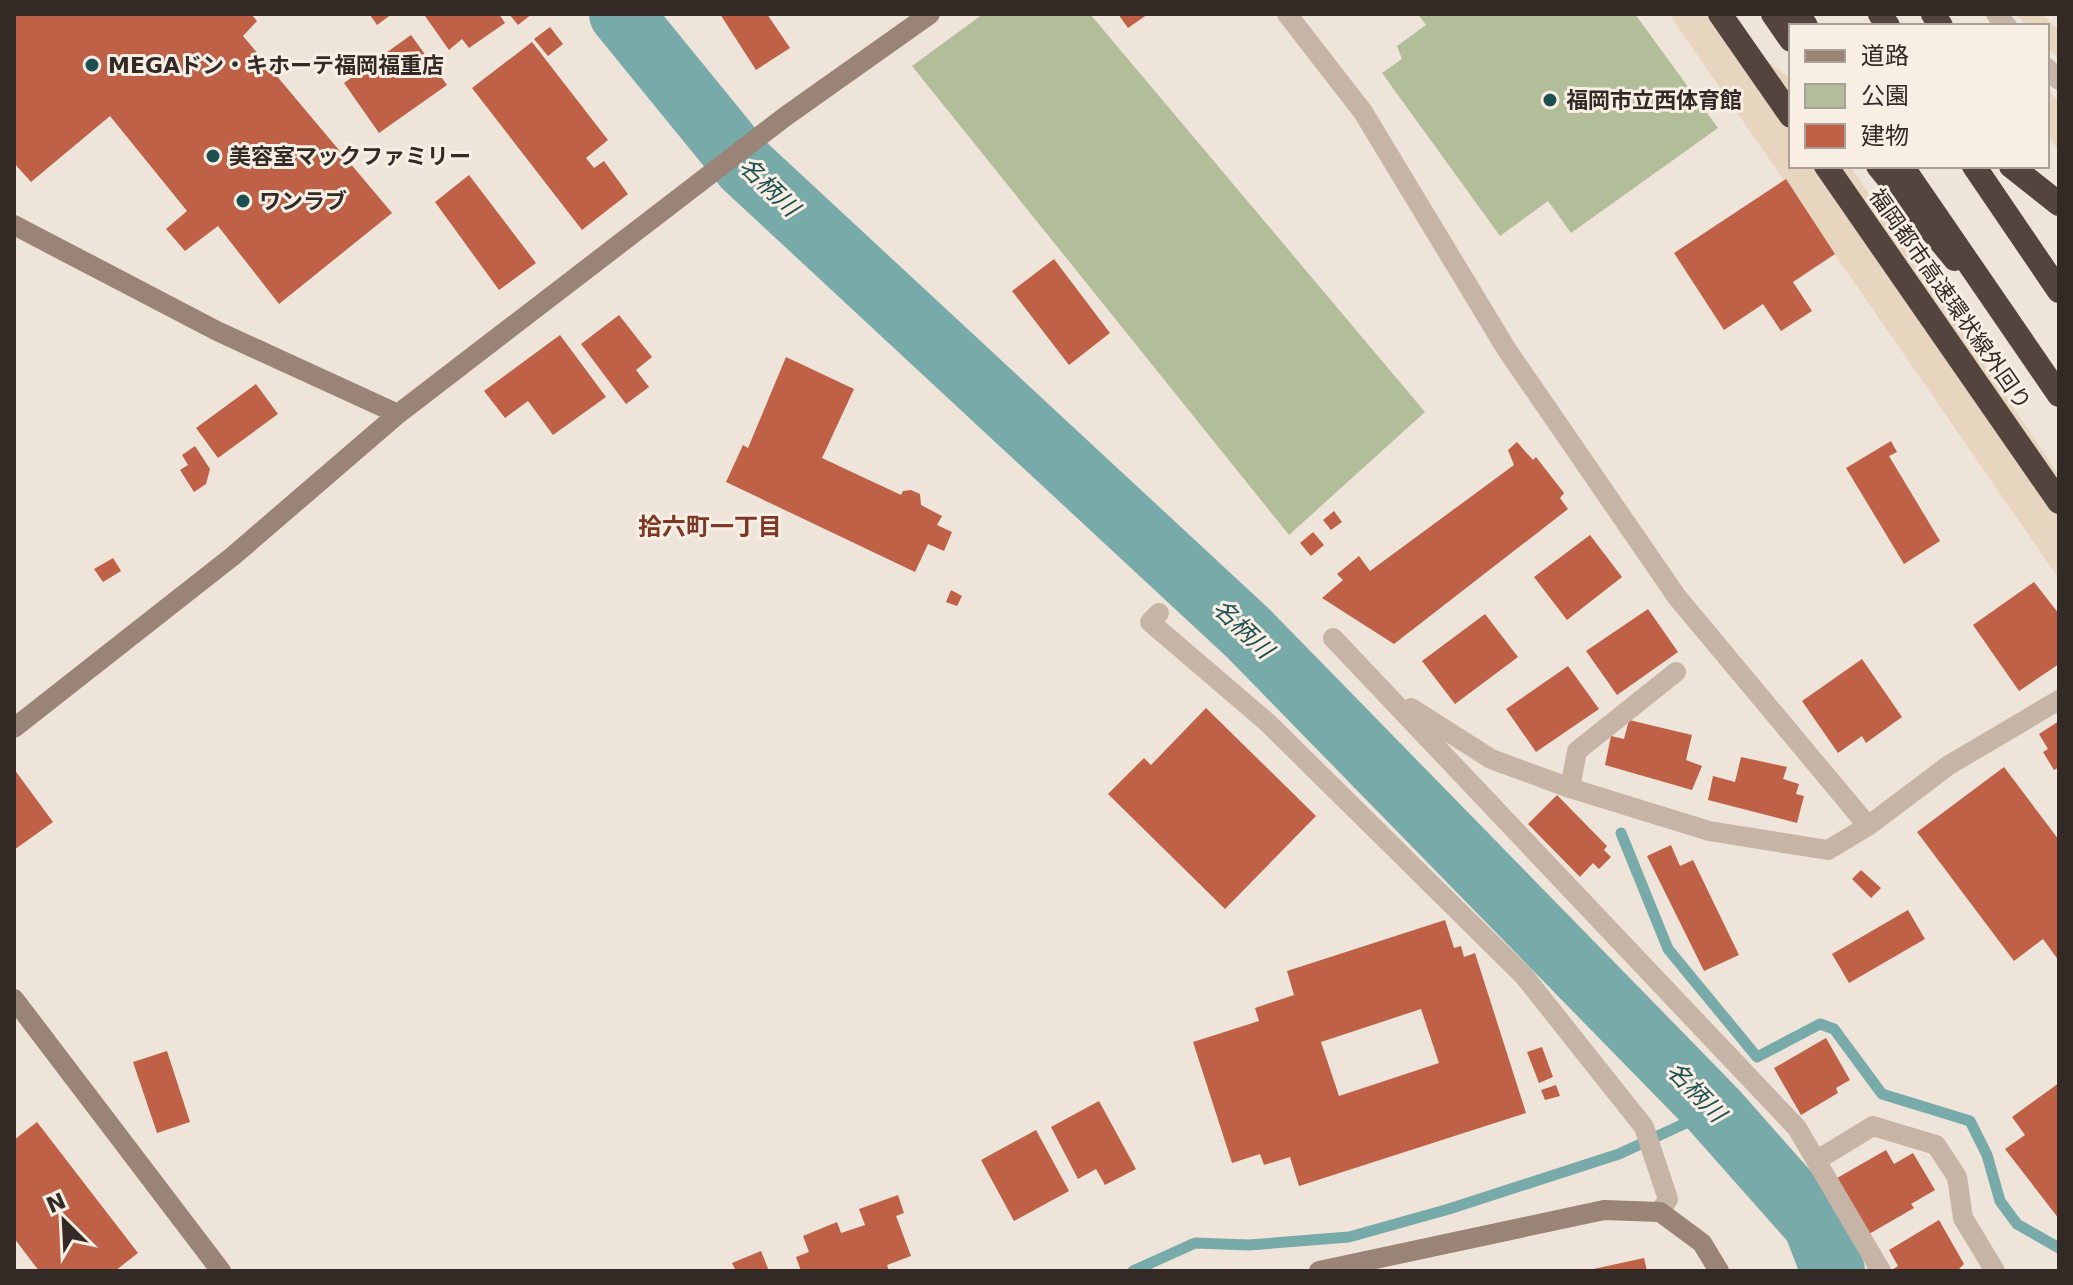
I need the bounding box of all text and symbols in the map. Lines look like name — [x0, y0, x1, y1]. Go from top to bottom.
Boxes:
legend — [1789, 24, 2049, 168]
text: 道路 — [1861, 42, 1909, 70]
place label: MEGAドン・キホーテ福岡福重店 — [108, 53, 444, 78]
marker: MEGAドン・キホーテ福岡福重店 — [83, 56, 101, 74]
text: 公園 — [1861, 82, 1909, 110]
place label: 福岡市立西体育館 — [1566, 88, 1742, 113]
marker: 福岡市立西体育館 — [1541, 91, 1559, 109]
text: 建物 — [1861, 122, 1909, 150]
place label: 美容室マックファミリー — [229, 144, 471, 169]
marker: 美容室マックファミリー — [204, 147, 222, 165]
water label: 名柄川 — [733, 152, 807, 224]
street label: 福岡都市高速環状線外回り — [1864, 184, 2036, 414]
place label: ワンラブ — [259, 189, 347, 214]
marker: ワンラブ — [234, 192, 252, 210]
district label: 拾六町一丁目 — [638, 513, 782, 541]
water label: 名柄川 — [1207, 594, 1281, 666]
water label: 名柄川 — [1661, 1056, 1733, 1130]
north arrow — [24, 1181, 104, 1261]
text: N — [43, 1188, 70, 1218]

